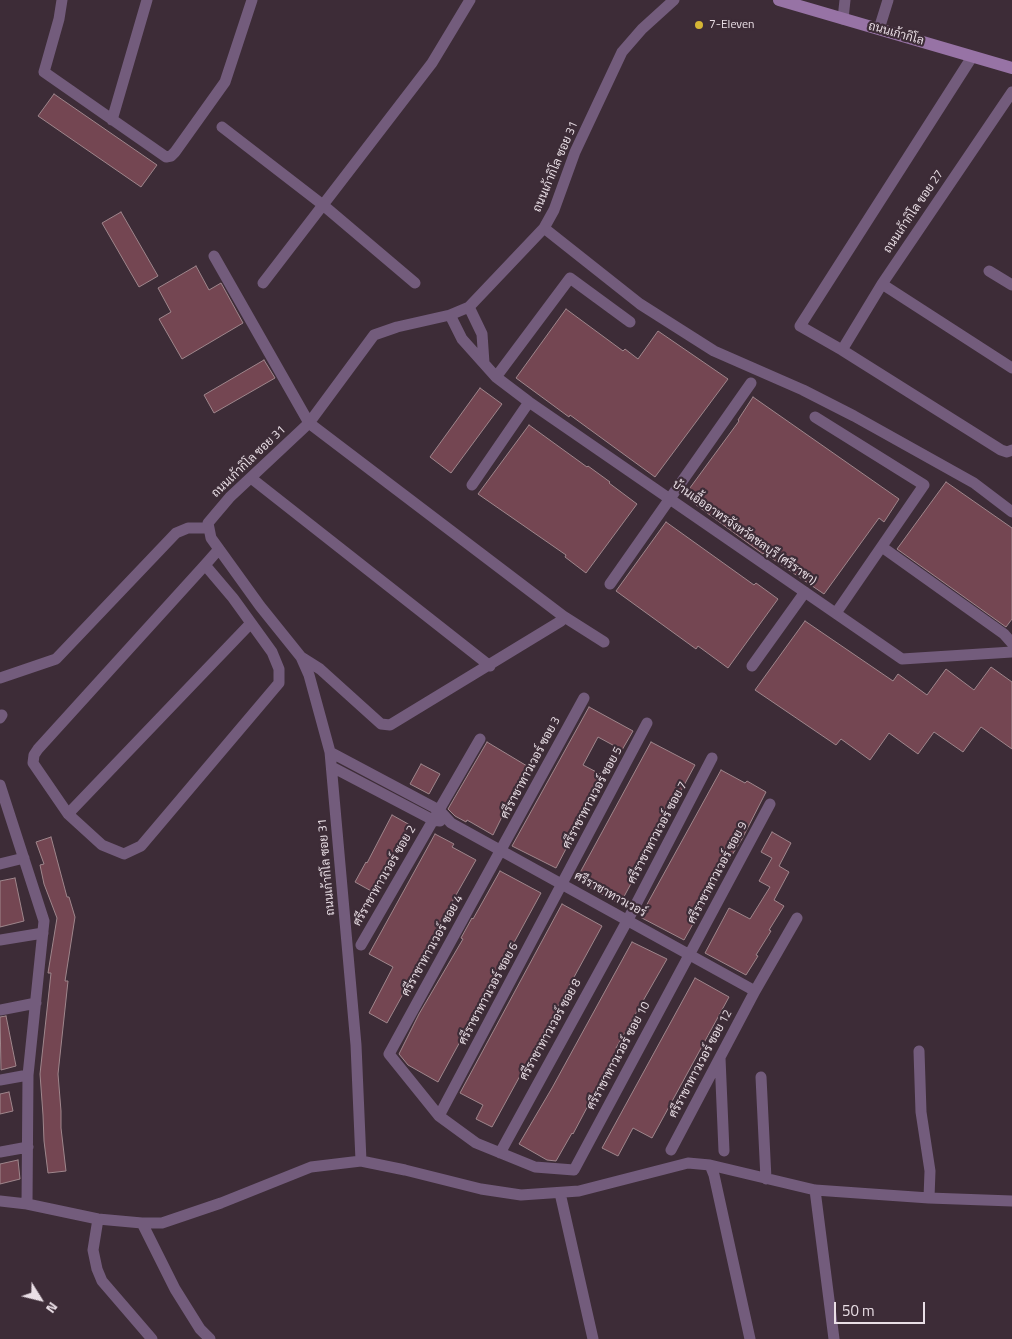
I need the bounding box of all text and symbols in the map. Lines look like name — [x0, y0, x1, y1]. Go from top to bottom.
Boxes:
place label: 7-Eleven — [709, 18, 755, 32]
marker: 7-Eleven — [693, 19, 705, 31]
street label: ถนนเก้ากิโล — [867, 19, 925, 49]
street label: ถนนเก้ากิโล ซอย 31 — [530, 119, 582, 215]
street label: ถนนเก้ากิโล ขอย 27 — [881, 168, 947, 256]
street label: ถนนเก้ากิโล ซอย 31 — [209, 423, 289, 501]
street label: บ้านเอื้ออาทรจังหวัดชลบุรี (ศรีราชา) — [669, 477, 819, 589]
street label: ศรีราชาทาวเวอร์ ซอย 3 — [498, 714, 564, 822]
street label: ศรีราชาทาวเวอร์ ซอย 5 — [560, 744, 626, 852]
street label: ศรีราชาทาวเวอร์ ซอย 7 — [625, 779, 691, 887]
street label: ถนนเก้ากิโล ซอย 31 — [316, 818, 338, 916]
street label: ศรีราชาทาวเวอร์ ซอย 9 — [685, 819, 751, 927]
street label: ศรีราชาทาวเวอร์ ซอย 2 — [350, 823, 420, 929]
street label: ศรีราชาทาวเวอร์ — [571, 869, 649, 921]
street label: ศรีราชาทาวเวอร์ ซอย 4 — [399, 893, 467, 999]
street label: ศรีราชาทาวเวอร์ ซอย 6 — [456, 940, 522, 1048]
street label: ศรีราชาทาวเวอร์ ซอย 8 — [517, 977, 585, 1083]
street label: ศรีราชาทาวเวอร์ ซอย 10 — [584, 999, 654, 1113]
street label: ศรีราชาทาวเวอร์ ซอย 12 — [666, 1007, 736, 1121]
north arrow — [15, 1274, 65, 1324]
scale bar — [837, 1292, 928, 1324]
text: N — [41, 1298, 64, 1318]
text: 50 m — [842, 1299, 875, 1322]

